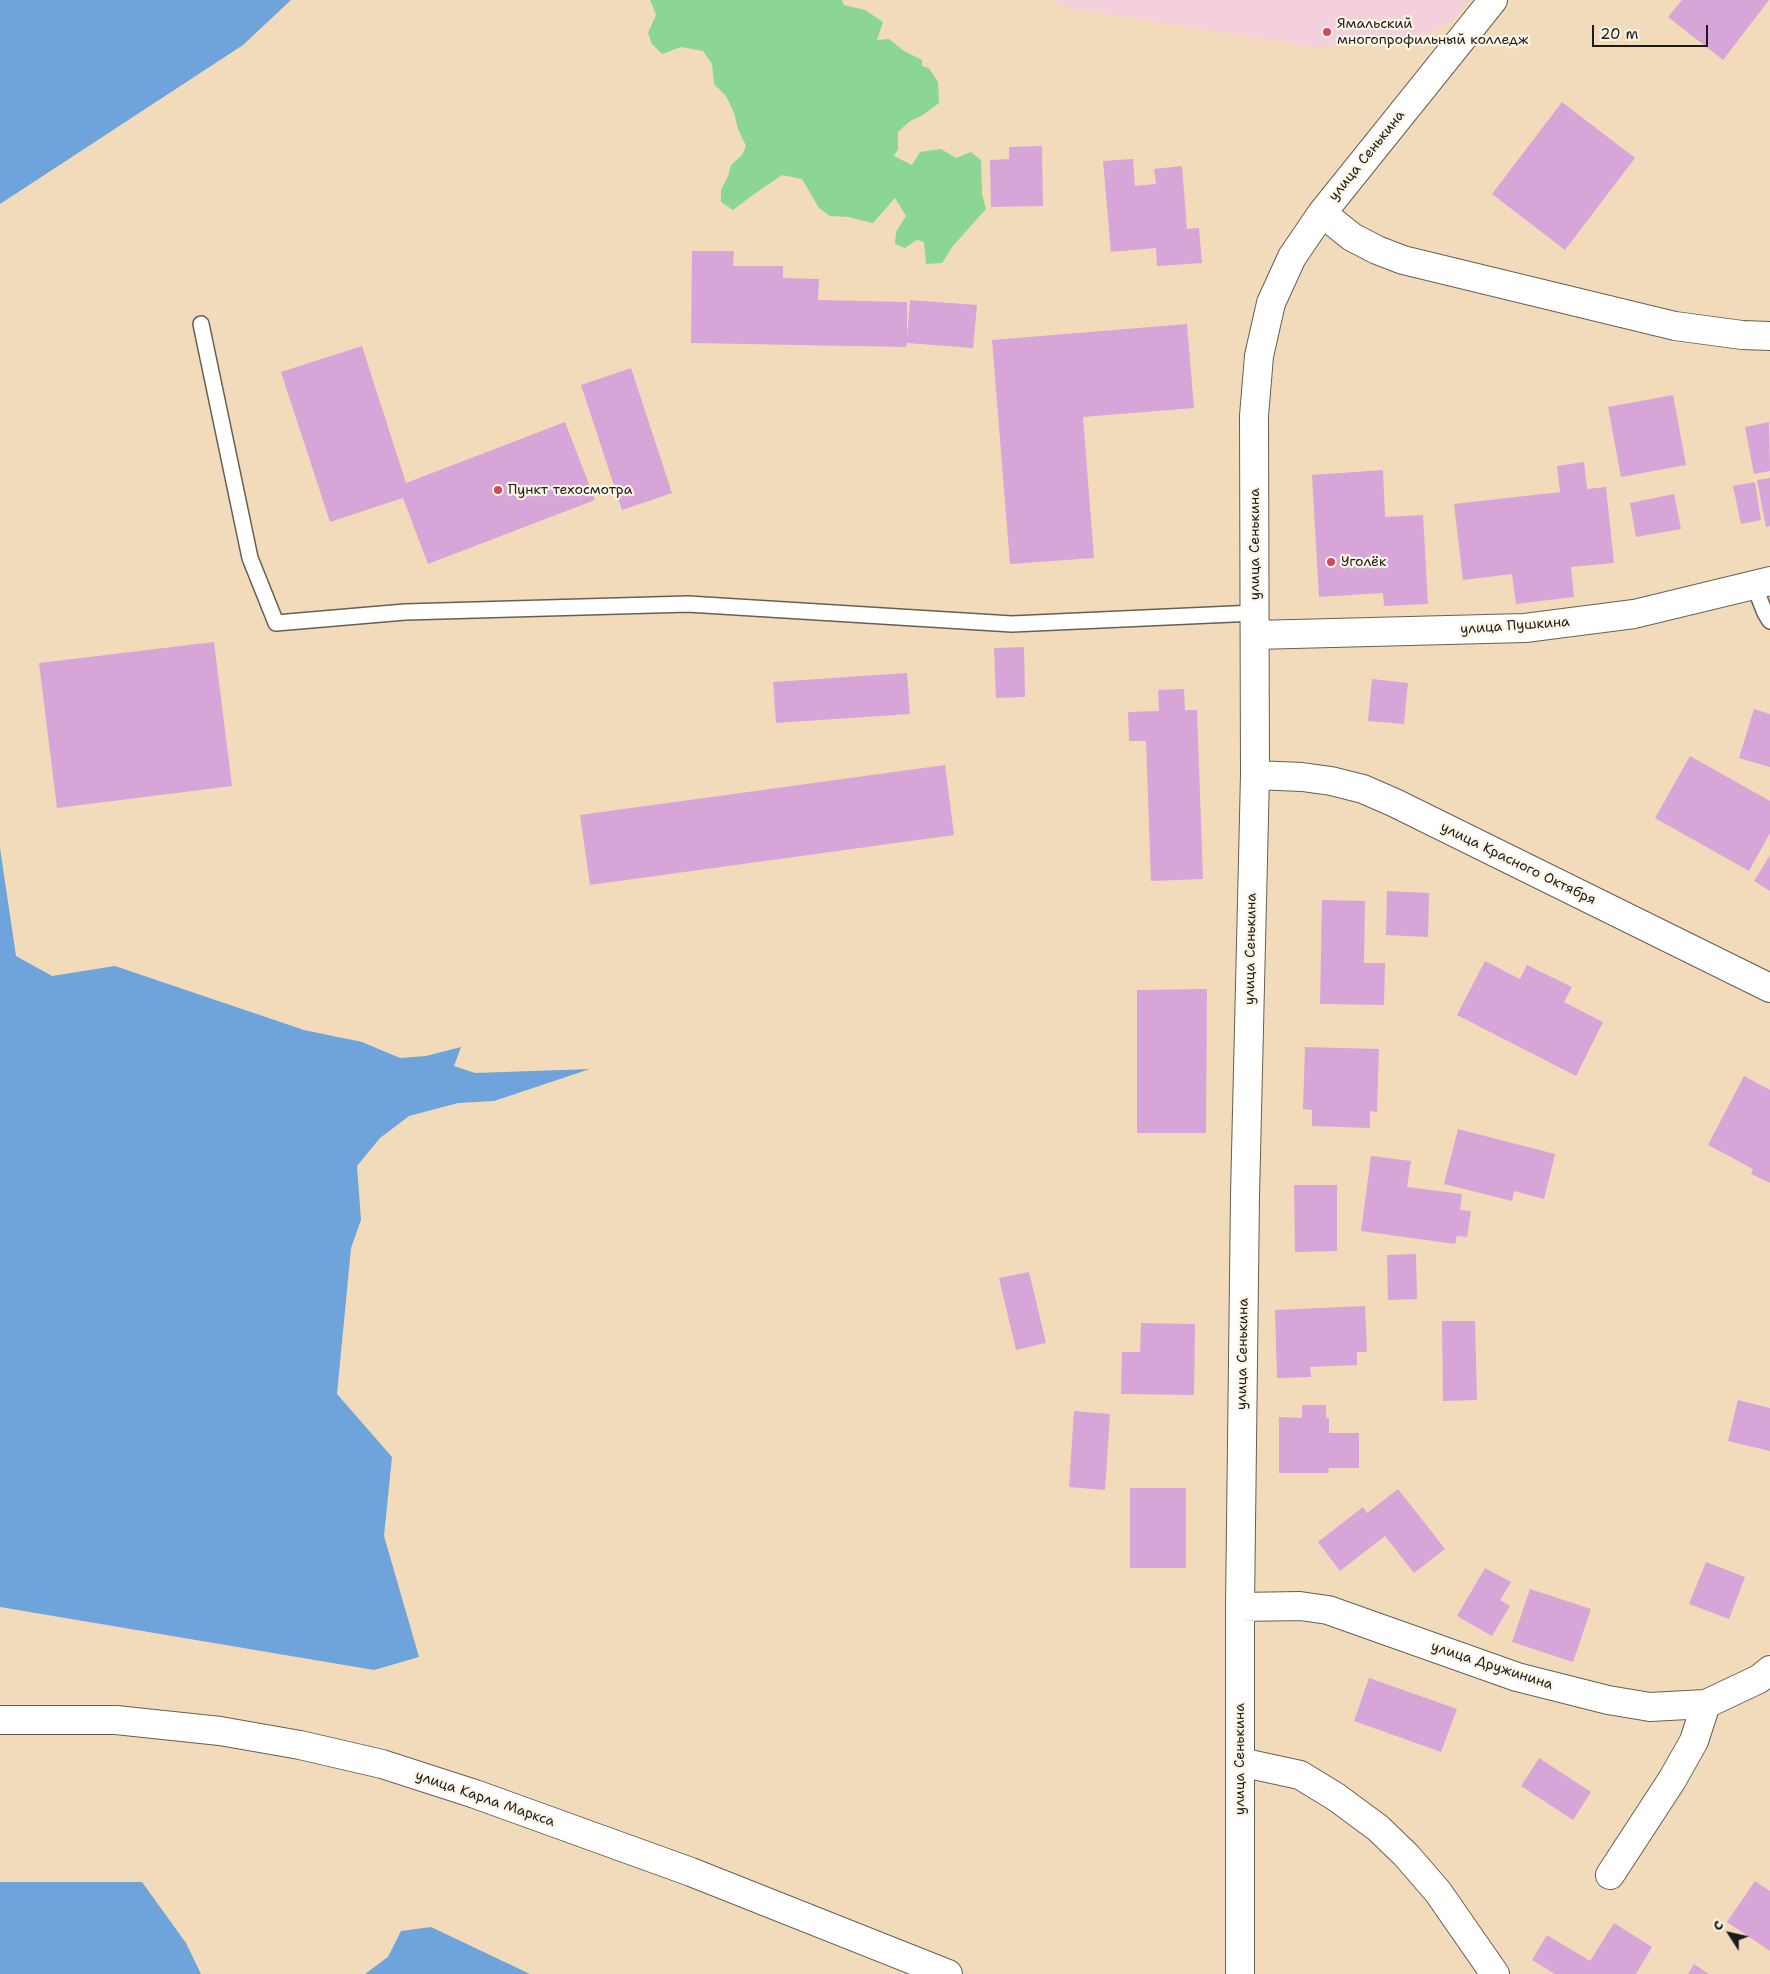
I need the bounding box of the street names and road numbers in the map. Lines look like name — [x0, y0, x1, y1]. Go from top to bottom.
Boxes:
street label: улица Сенькина — [1325, 107, 1409, 205]
street label: улица Сенькина — [1247, 488, 1263, 600]
street label: улица Пушкина — [1460, 614, 1570, 638]
street label: улица Красного Октября — [1438, 819, 1598, 909]
street label: улица Сенькина — [1242, 893, 1260, 1005]
street label: улица Сенькина — [1234, 1298, 1252, 1410]
street label: улица Дружинина — [1429, 1638, 1555, 1694]
street label: улица Сенькина — [1232, 1703, 1248, 1815]
street label: улица Карла Маркса — [413, 1767, 557, 1831]

